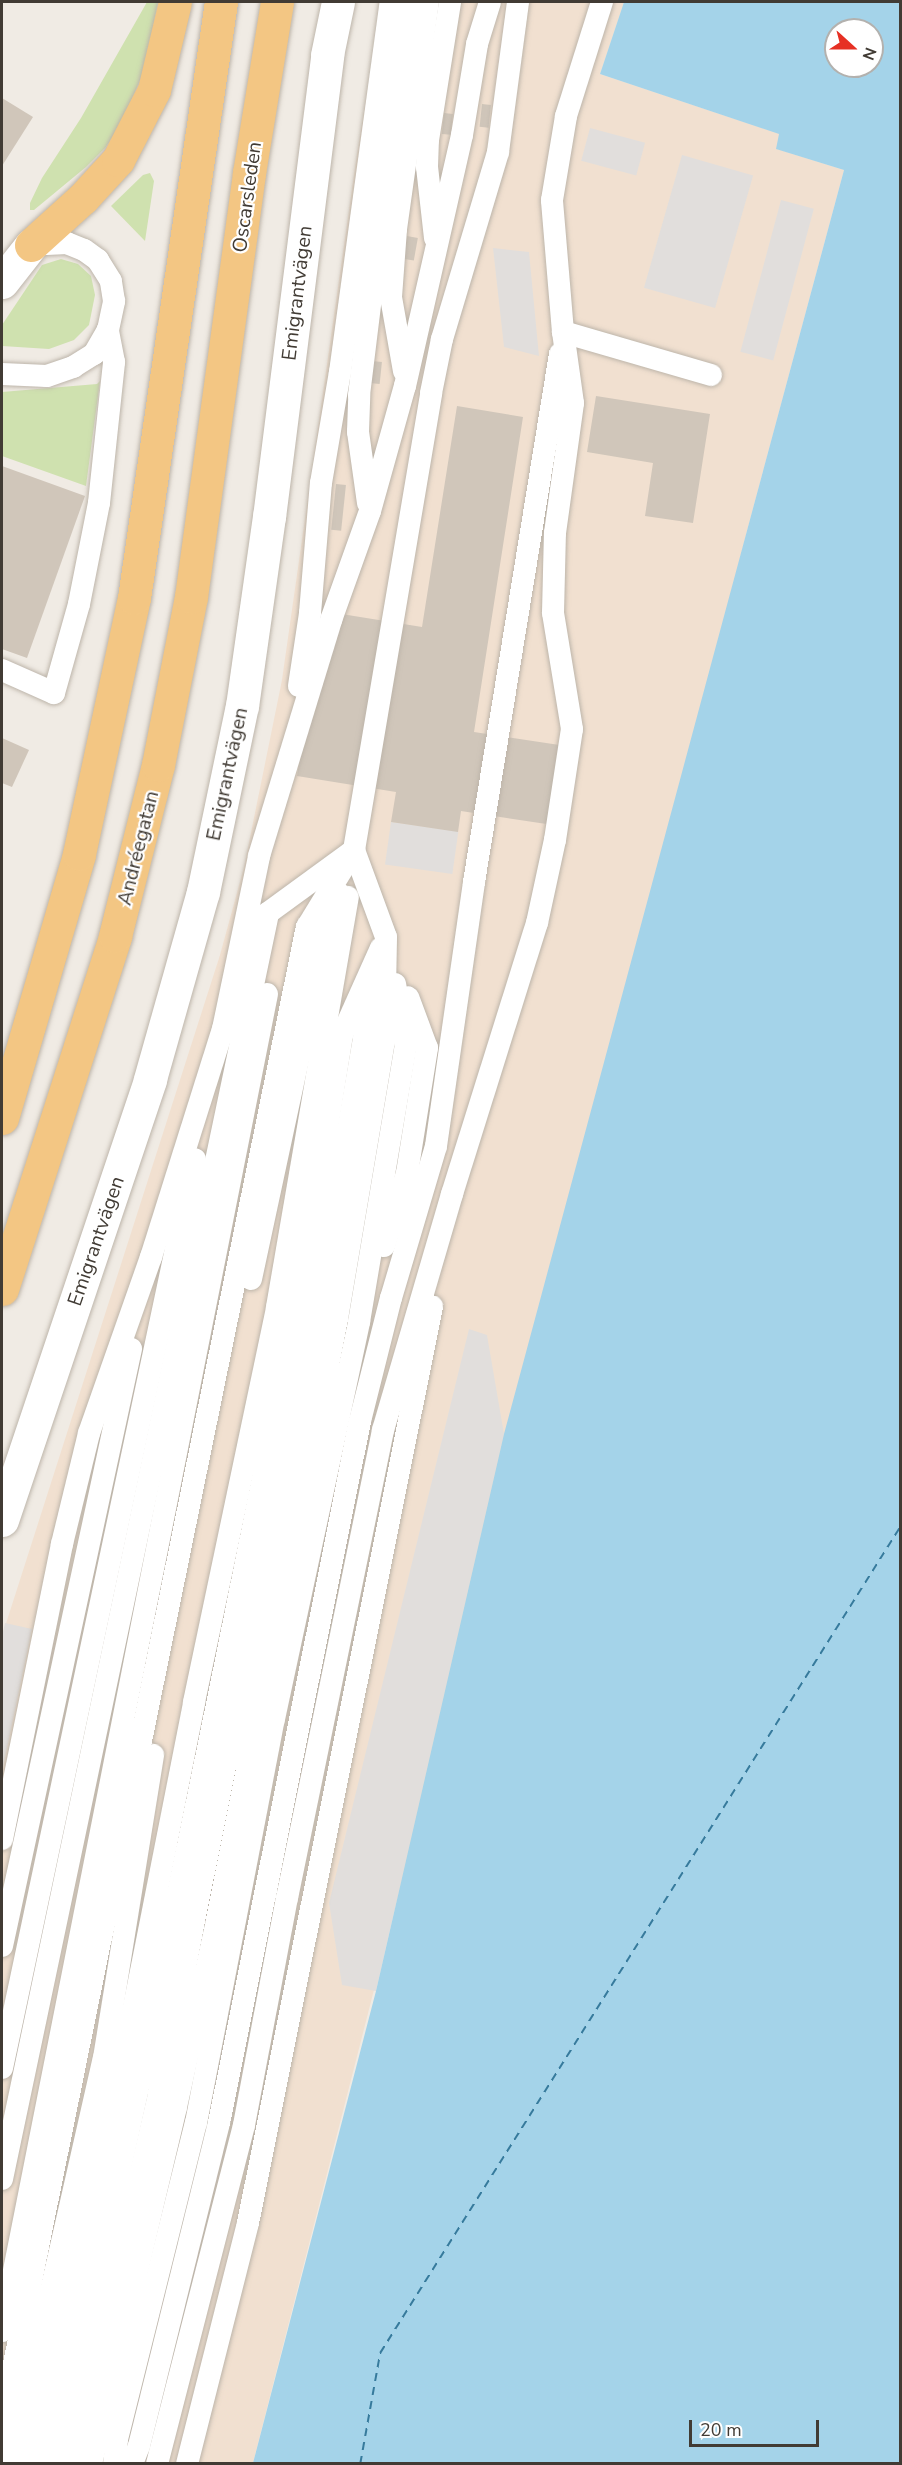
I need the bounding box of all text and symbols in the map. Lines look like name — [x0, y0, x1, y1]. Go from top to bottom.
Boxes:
north arrow — [824, 18, 884, 78]
text: N — [857, 44, 881, 63]
street label: Oscarsleden — [227, 140, 267, 254]
street label: Emigrantvägen — [277, 224, 317, 362]
street label: Emigrantvägen — [201, 705, 253, 843]
street label: Andréegatan — [112, 788, 164, 908]
street label: Emigrantvägen — [63, 1173, 129, 1309]
scale bar — [692, 2408, 822, 2446]
text: 20 m — [700, 2418, 742, 2442]

